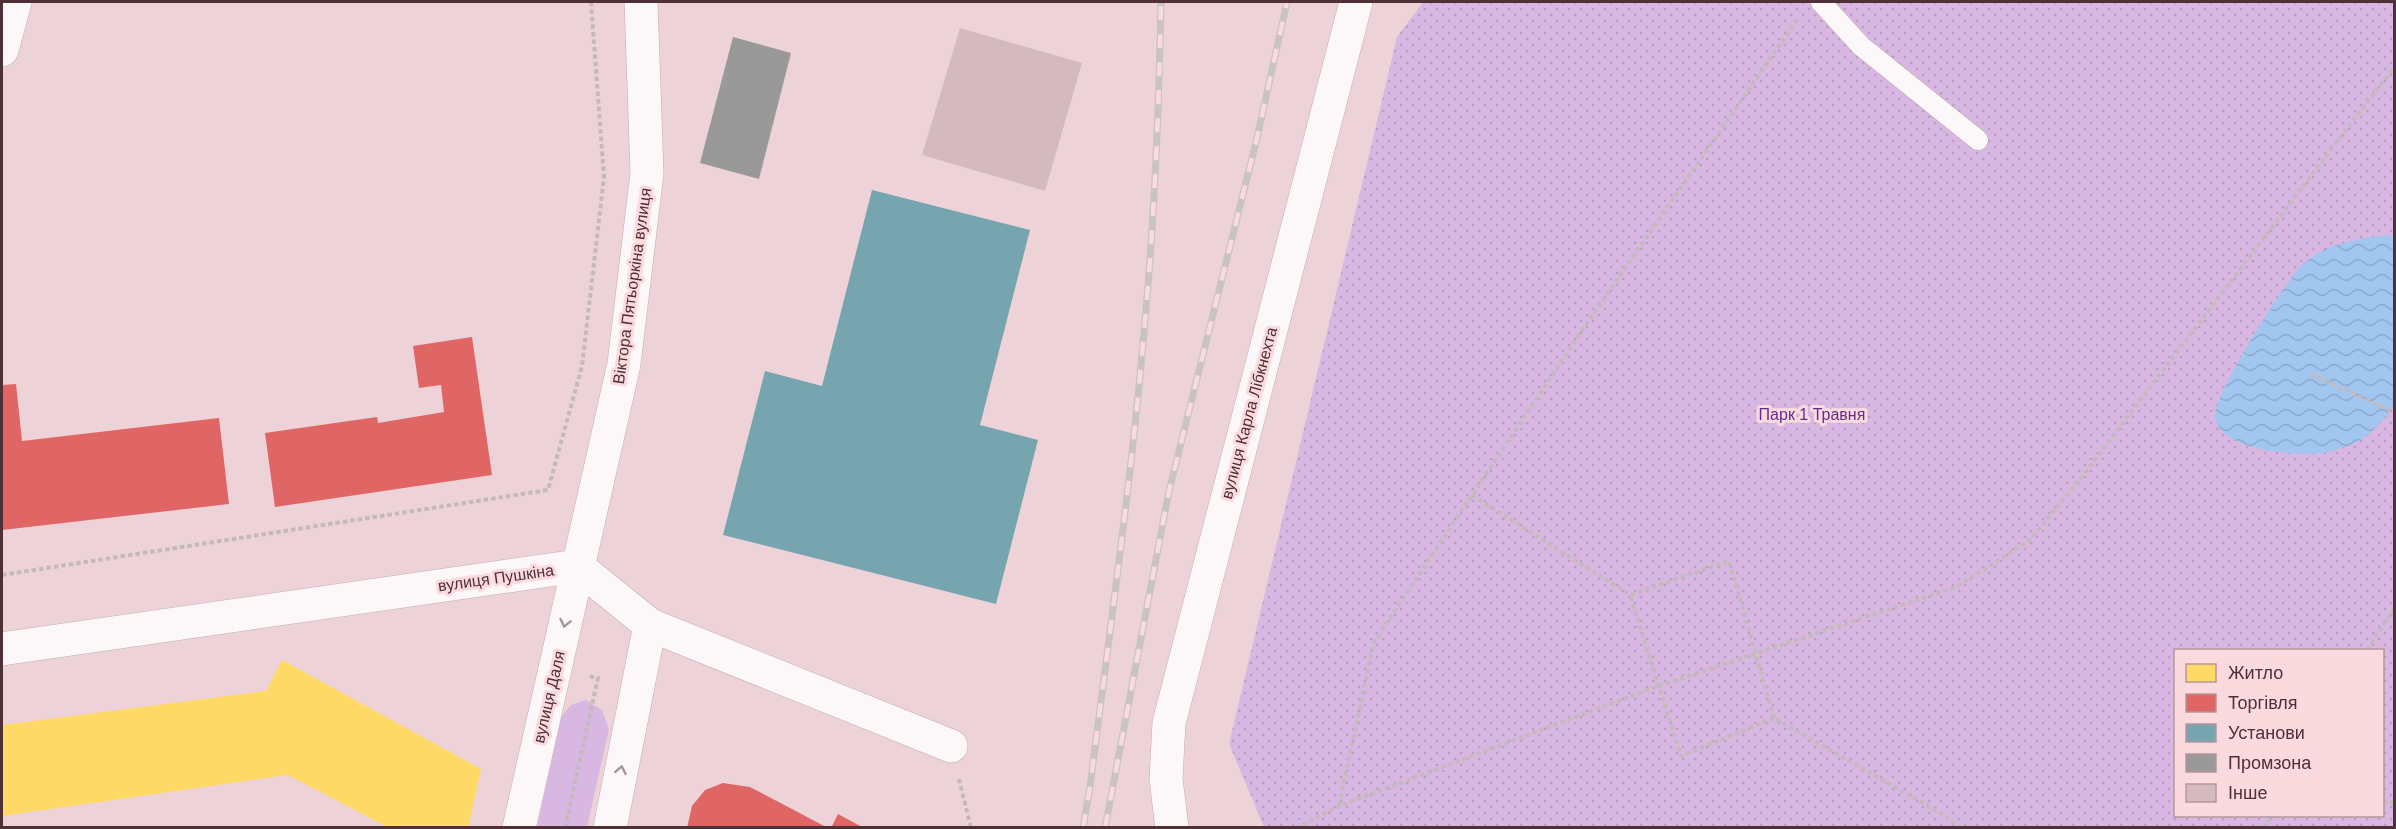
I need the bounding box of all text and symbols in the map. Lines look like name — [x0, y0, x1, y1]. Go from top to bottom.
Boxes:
street label: Віктора Пятьоркіна вулиця — [610, 187, 654, 385]
street label: вулиця Карла Лібкнехта — [1218, 325, 1280, 501]
park label: Парк 1 Травня — [1759, 406, 1865, 423]
street label: вулиця Пушкіна — [437, 561, 555, 595]
one-way arrow — [559, 618, 572, 628]
street label: вулиця Даля — [530, 649, 568, 745]
legend — [2174, 649, 2384, 817]
text: Житло — [2228, 663, 2283, 683]
text: Торгівля — [2228, 693, 2298, 713]
text: Установи — [2228, 723, 2305, 743]
text: Промзона — [2228, 753, 2312, 773]
one-way arrow — [614, 765, 627, 775]
text: Інше — [2228, 783, 2267, 803]

